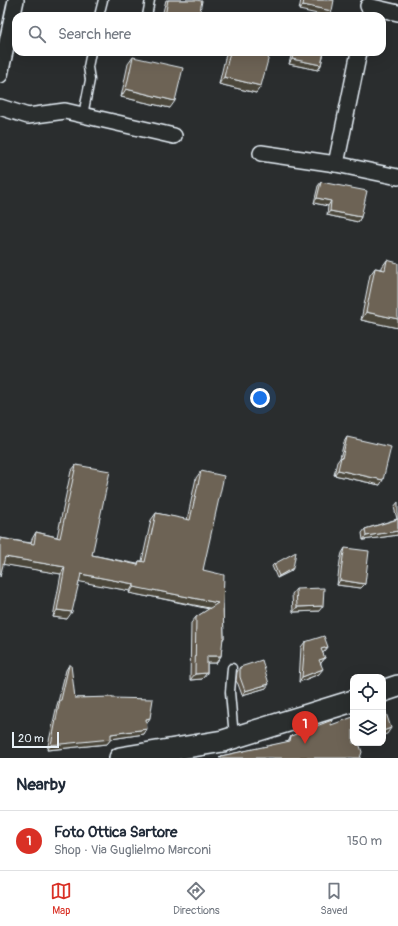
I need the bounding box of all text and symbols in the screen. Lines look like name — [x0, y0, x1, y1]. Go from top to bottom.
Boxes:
search box — [12, 12, 386, 56]
icon: search — [26, 23, 48, 45]
text: Search here — [58, 25, 131, 44]
your location — [250, 388, 270, 408]
map controls — [350, 674, 386, 746]
button: locate — [350, 674, 386, 710]
button: layers — [350, 710, 386, 746]
pin: 1 — [292, 711, 318, 744]
scale bar — [12, 730, 59, 749]
text: 20 m — [18, 732, 44, 745]
text: Nearby — [16, 774, 65, 795]
text: Foto Ottica Sartore — [54, 823, 177, 842]
text: 1 — [26, 833, 32, 849]
text: 150 m — [347, 833, 382, 849]
text: Shop · Via Guglielmo Marconi — [54, 842, 211, 858]
tab: Map — [50, 880, 72, 917]
tab: Directions — [173, 880, 220, 917]
tab: Saved — [320, 880, 348, 917]

